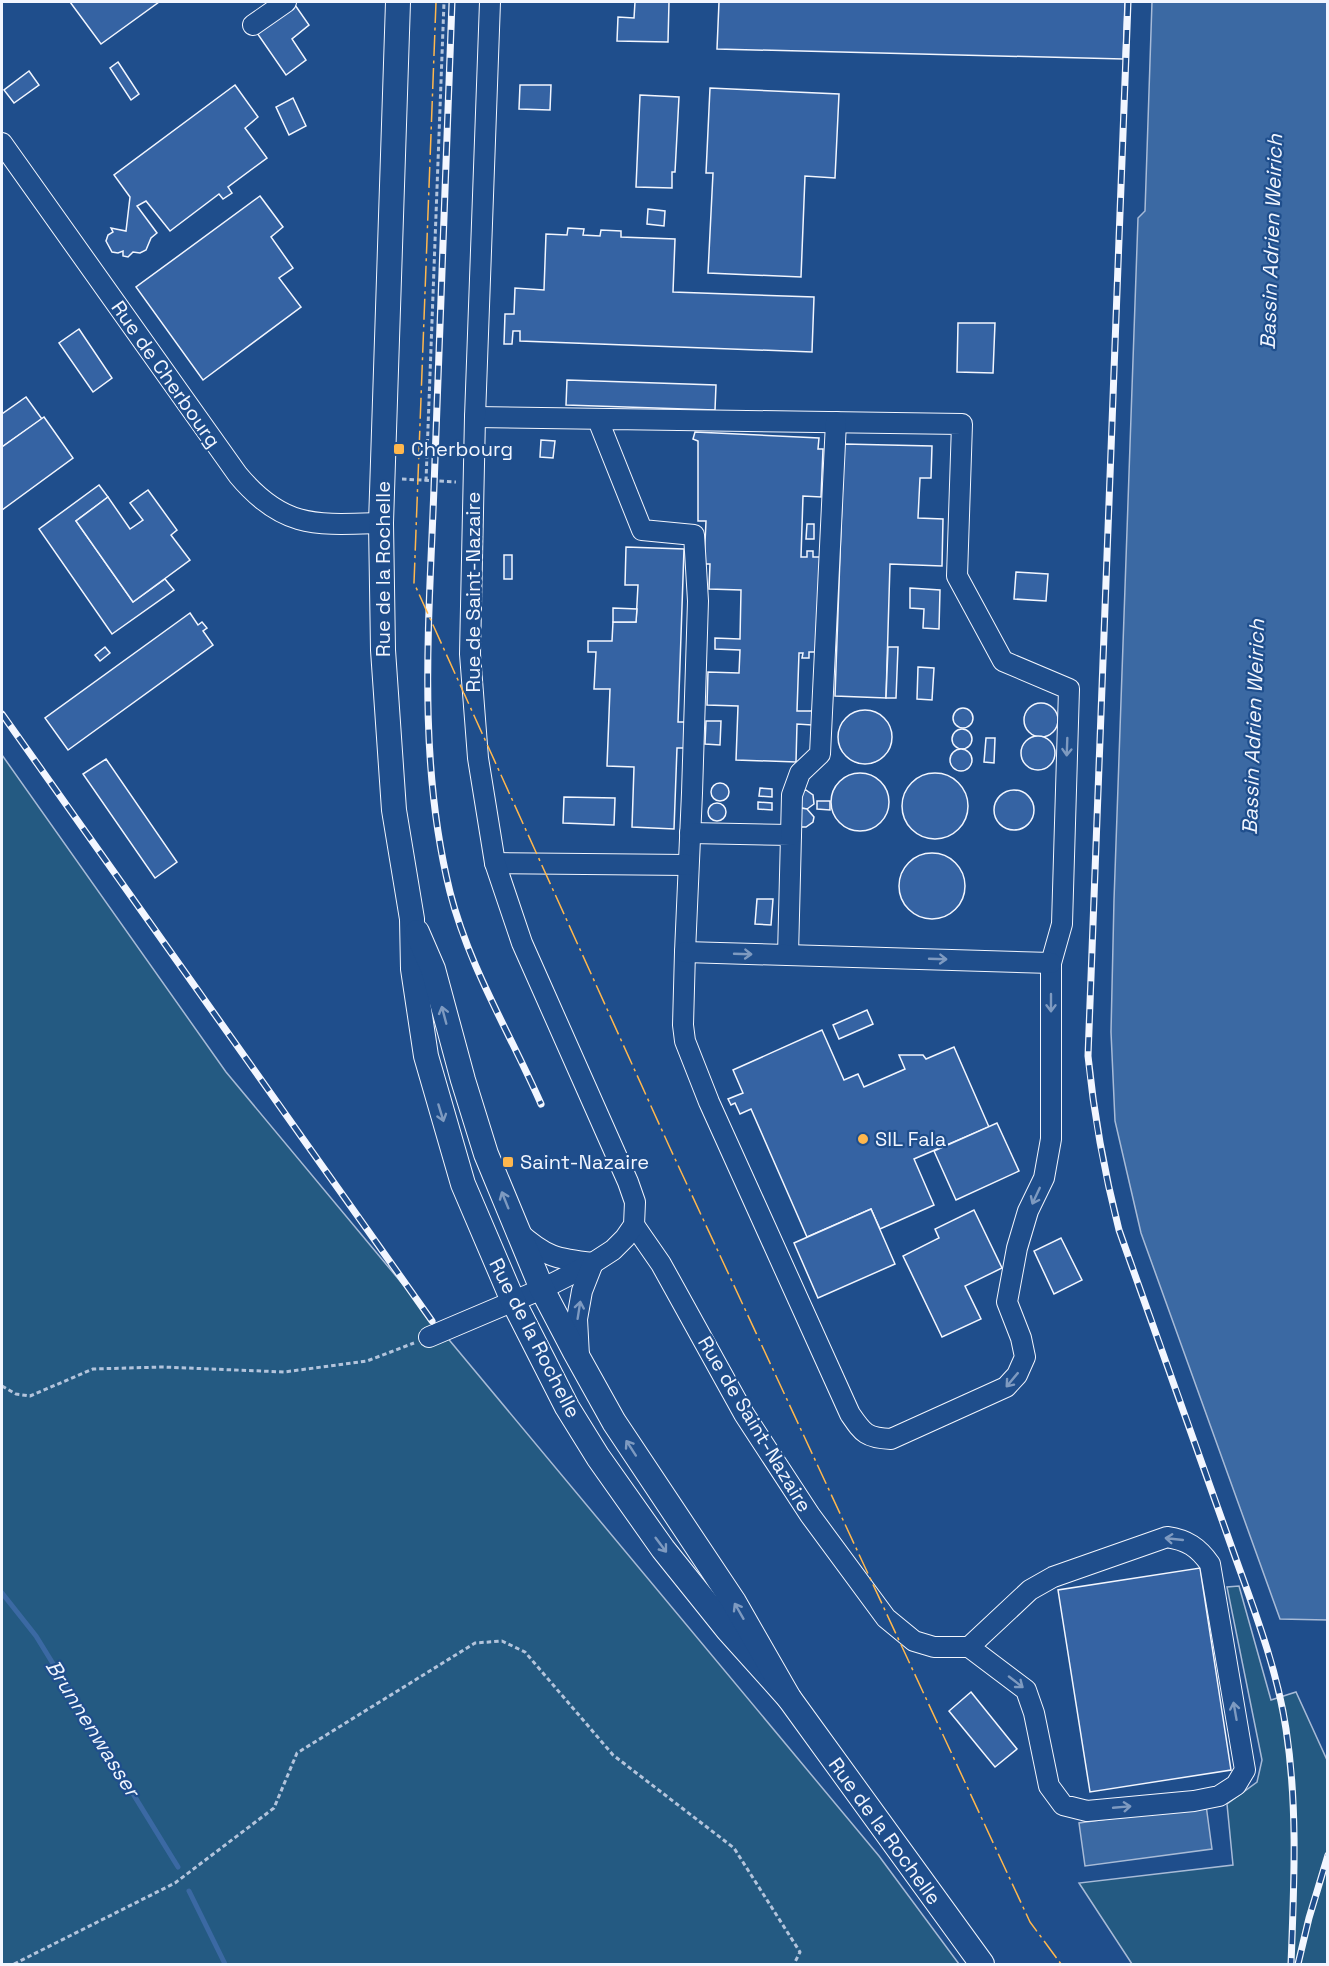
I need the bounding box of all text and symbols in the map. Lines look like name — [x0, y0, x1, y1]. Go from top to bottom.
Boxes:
water label: Bassin Adrien Weirich — [1254, 133, 1288, 350]
street label: Rue de Cherbourg — [106, 295, 226, 453]
place label: Cherbourg — [411, 436, 513, 462]
marker: Cherbourg — [392, 442, 406, 456]
street label: Rue de la Rochelle — [370, 481, 396, 657]
street label: Rue de Saint-Nazaire — [460, 492, 486, 692]
water label: Bassin Adrien Weirich — [1236, 618, 1270, 835]
one-way arrow — [1062, 737, 1073, 757]
one-way arrow — [733, 948, 753, 959]
one-way arrow — [928, 954, 947, 965]
one-way arrow — [1045, 993, 1057, 1013]
one-way arrow — [438, 1006, 450, 1025]
one-way arrow — [436, 1103, 447, 1122]
place label: SIL Fala — [875, 1126, 946, 1152]
marker: SIL Fala — [856, 1132, 870, 1146]
place label: Saint-Nazaire — [520, 1149, 649, 1175]
marker: Saint-Nazaire — [501, 1155, 515, 1169]
one-way arrow — [1029, 1186, 1041, 1204]
one-way arrow — [499, 1191, 510, 1210]
street label: Rue de la Rochelle — [483, 1254, 587, 1422]
one-way arrow — [573, 1301, 584, 1321]
street label: Rue de Saint-Nazaire — [692, 1331, 818, 1517]
one-way arrow — [1005, 1372, 1018, 1388]
one-way arrow — [625, 1440, 637, 1457]
one-way arrow — [1165, 1533, 1184, 1544]
one-way arrow — [654, 1537, 667, 1553]
one-way arrow — [732, 1603, 744, 1620]
water label: Brunnenwasser — [40, 1654, 147, 1803]
one-way arrow — [1008, 1676, 1024, 1689]
one-way arrow — [1229, 1702, 1240, 1721]
street label: Rue de la Rochelle — [823, 1752, 947, 1910]
one-way arrow — [1112, 1802, 1132, 1813]

